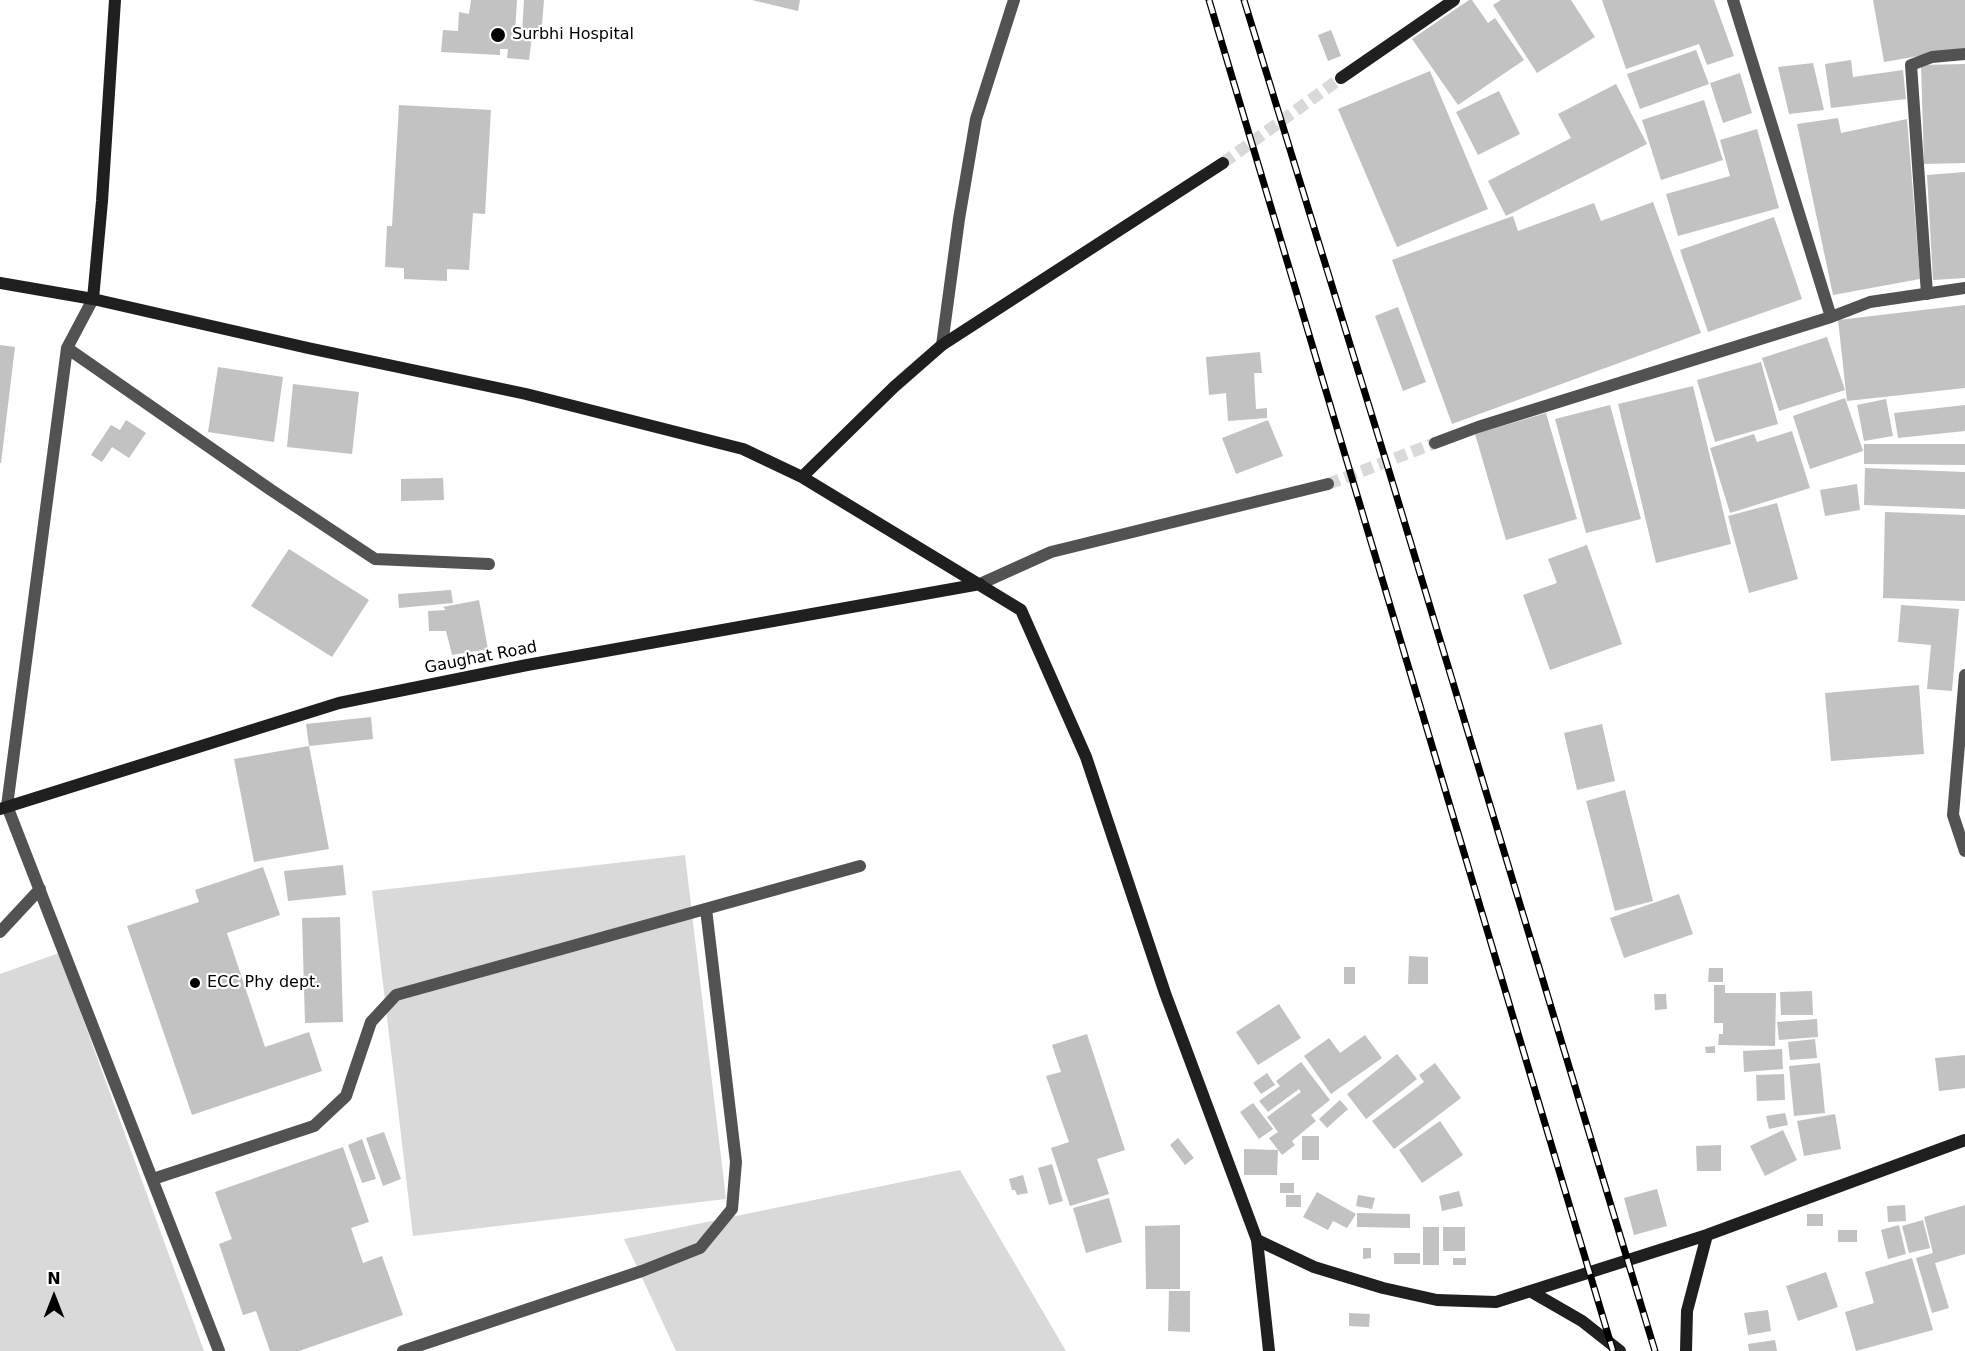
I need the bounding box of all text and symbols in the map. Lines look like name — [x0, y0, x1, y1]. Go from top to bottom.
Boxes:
place label: Surbhi Hospital — [512, 25, 634, 45]
marker: Surbhi Hospital — [489, 26, 507, 44]
street label: Gaughat Road — [423, 638, 539, 678]
place label: ECC Phy dept. — [207, 973, 320, 993]
marker: ECC Phy dept. — [188, 976, 202, 990]
north arrow — [24, 1267, 84, 1327]
text: N — [47, 1269, 61, 1288]

